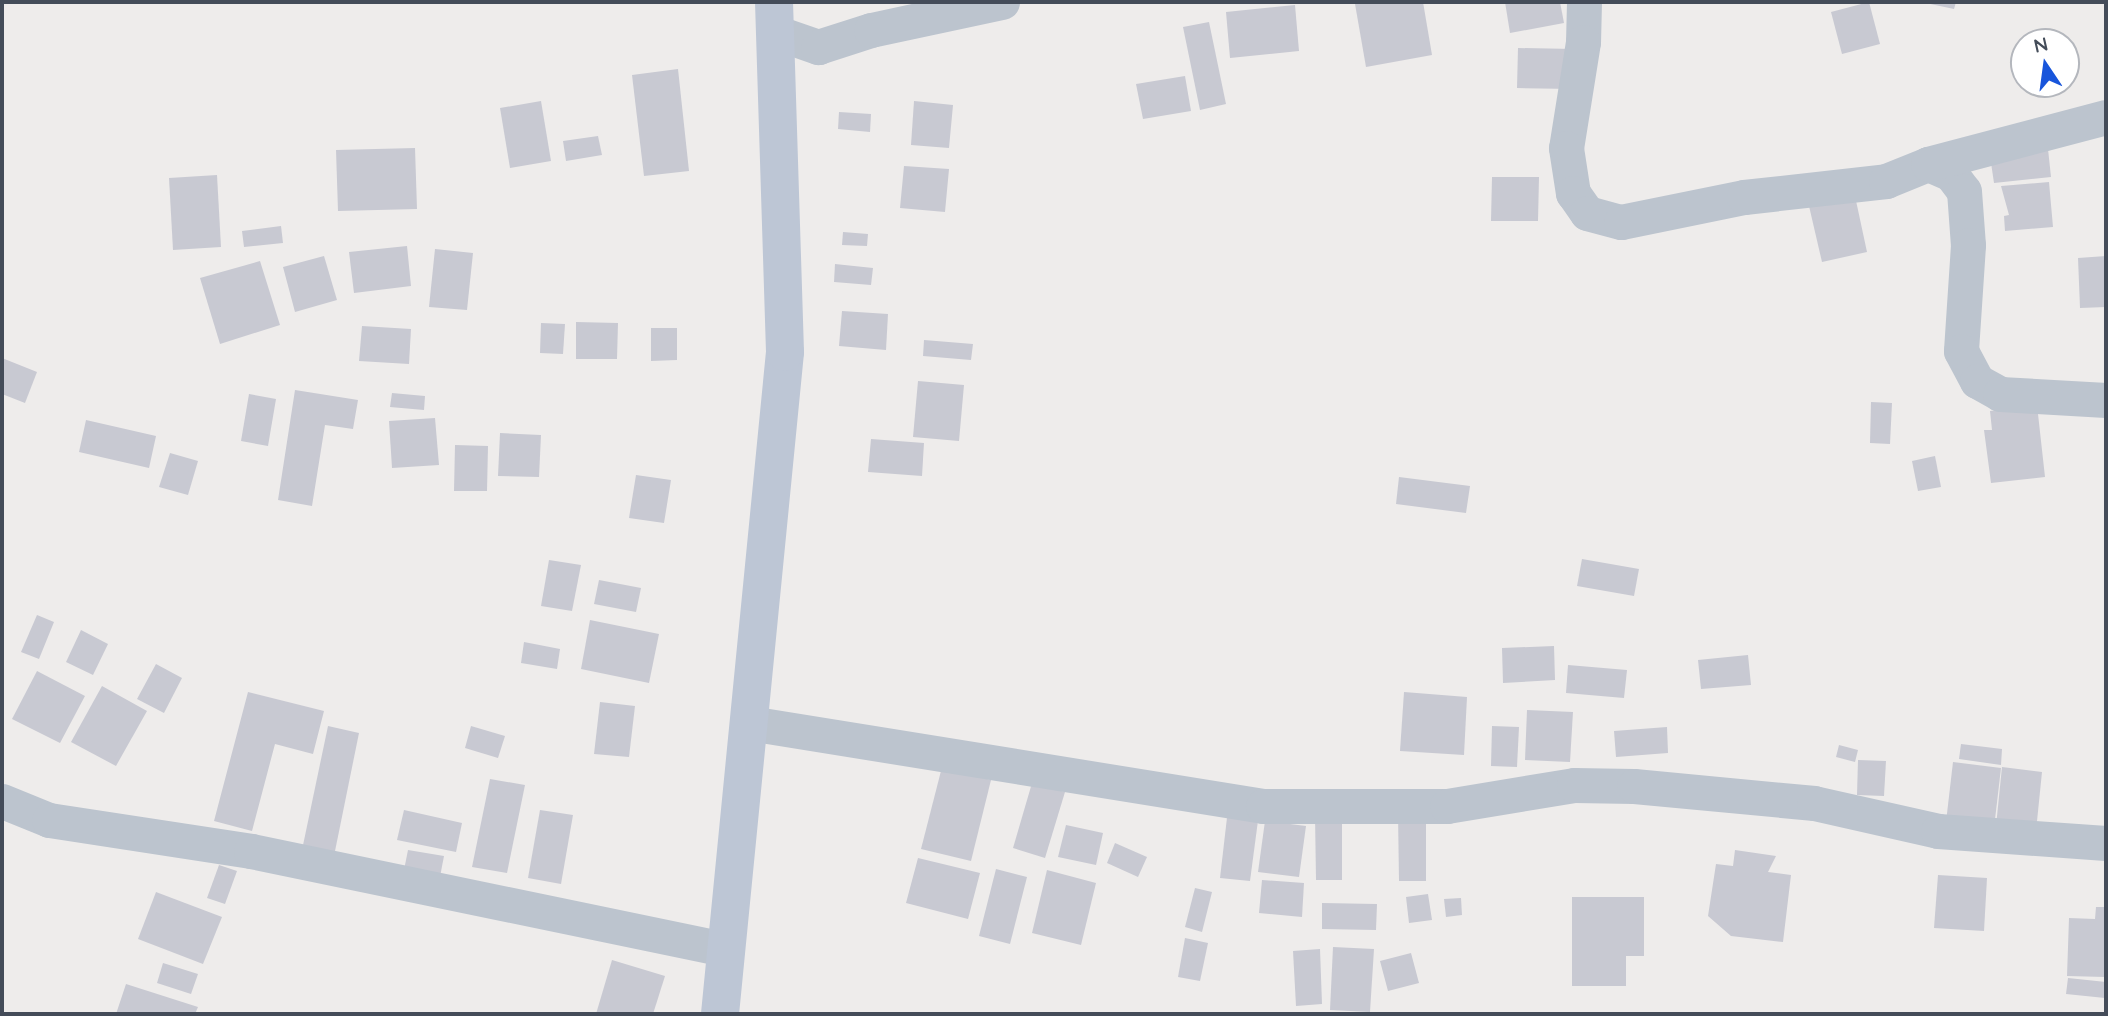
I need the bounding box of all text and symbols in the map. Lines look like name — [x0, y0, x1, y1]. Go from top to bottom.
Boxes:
north arrow — [2010, 28, 2080, 98]
text: N — [2031, 31, 2050, 58]

